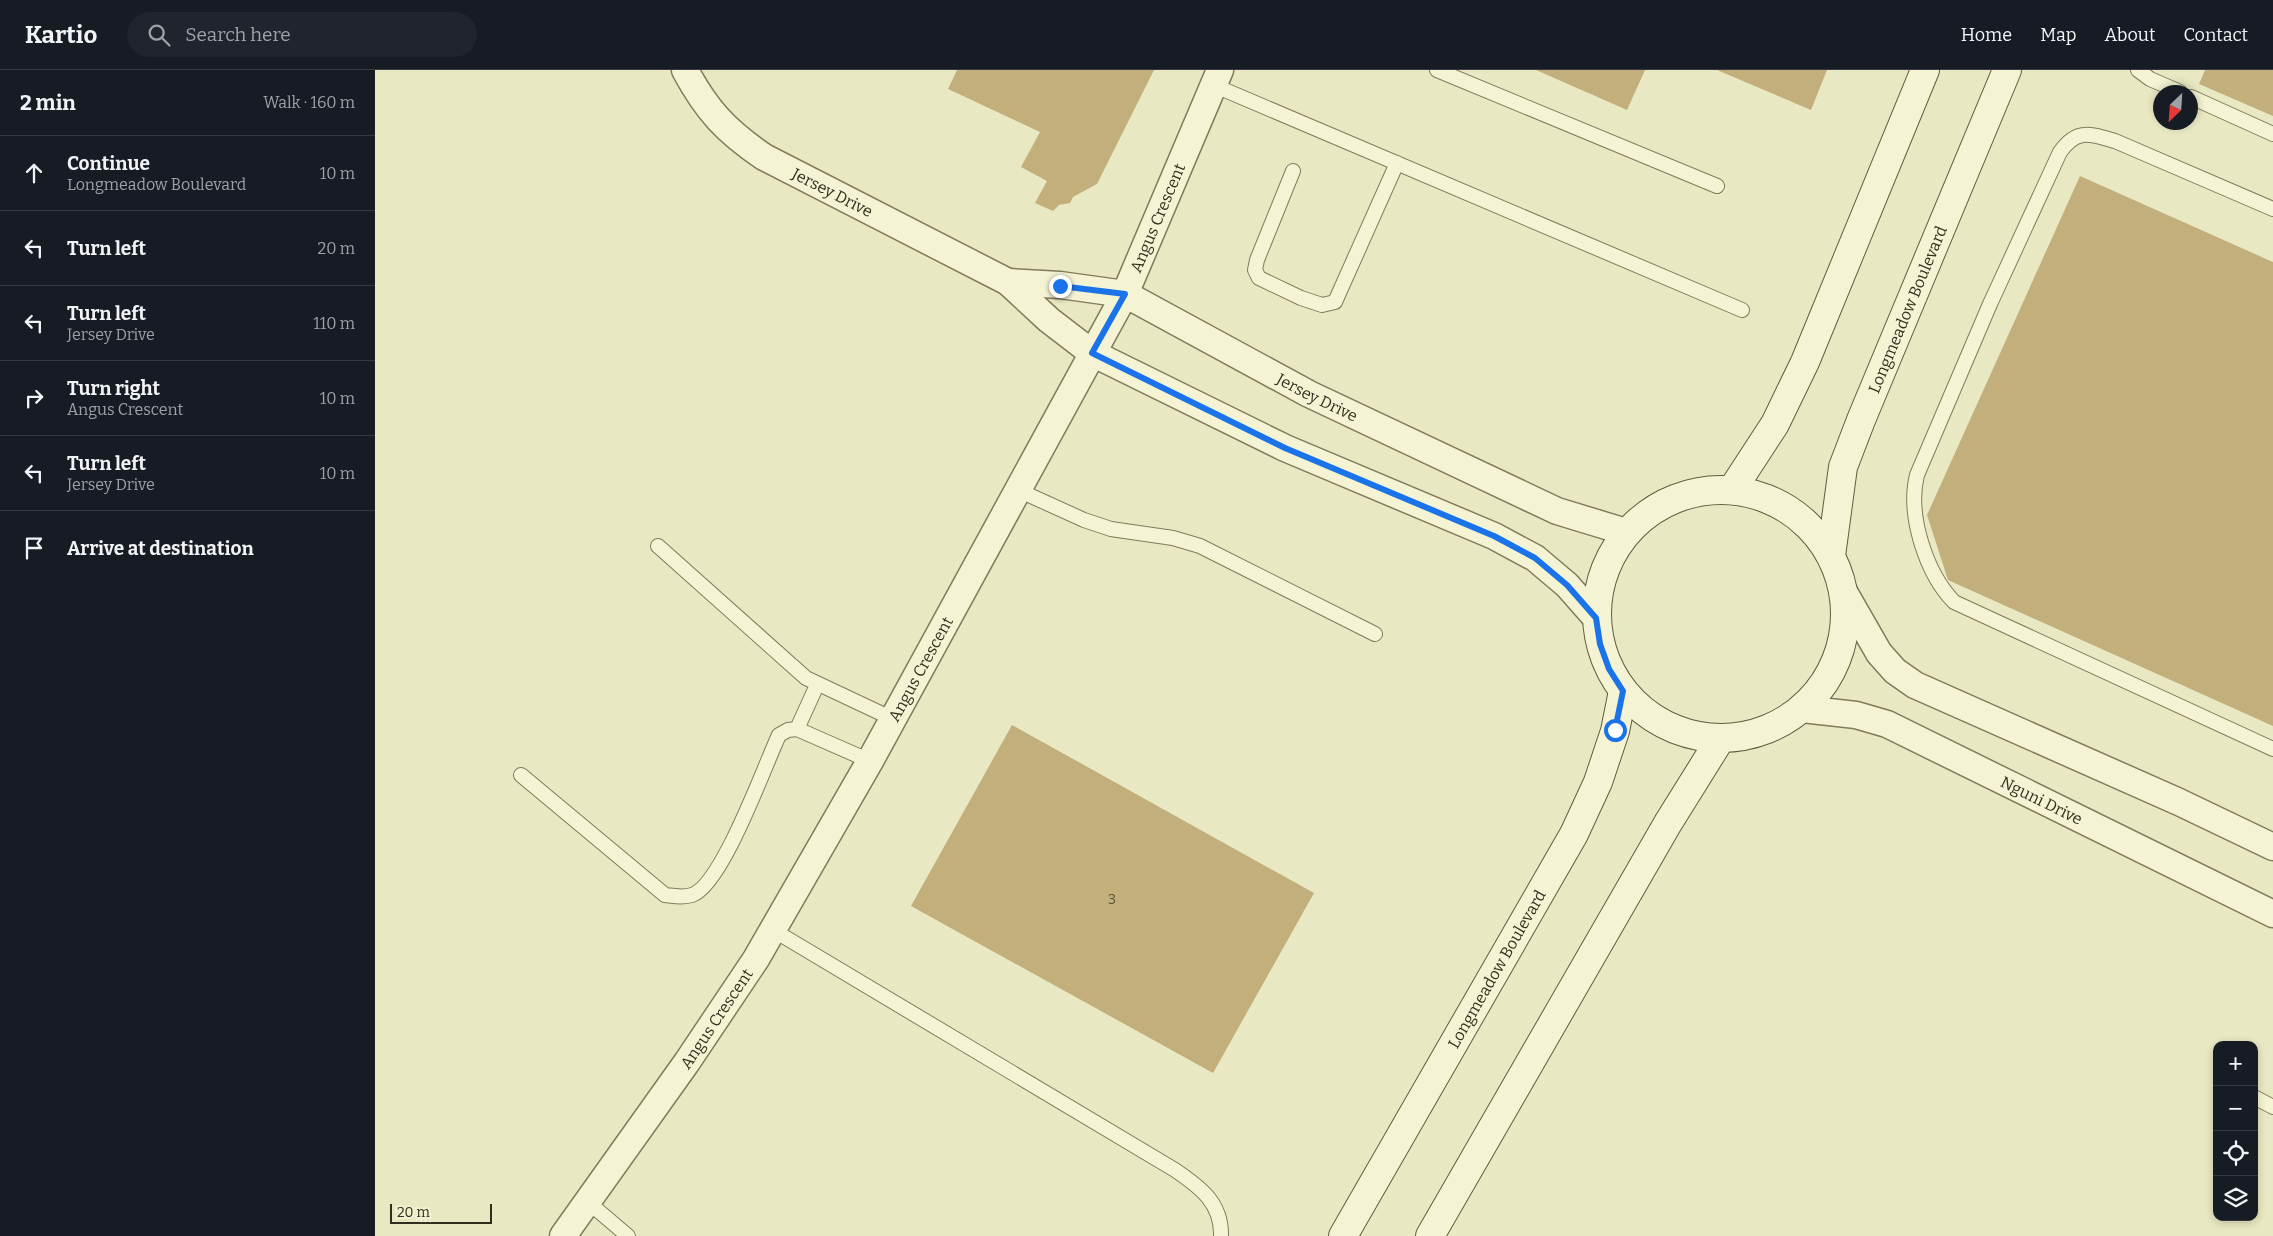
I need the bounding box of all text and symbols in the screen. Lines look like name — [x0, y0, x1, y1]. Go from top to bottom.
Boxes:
search box — [127, 12, 477, 57]
text: Kartio — [25, 21, 97, 49]
icon: search — [145, 21, 173, 49]
text: Search here — [185, 23, 291, 46]
text: Home — [1961, 24, 2012, 46]
text: Map — [2040, 24, 2076, 46]
text: About — [2104, 24, 2155, 46]
text: Contact — [2183, 24, 2248, 46]
north arrow — [2153, 85, 2198, 130]
text: 2 min — [20, 90, 76, 116]
text: Walk · 160 m — [263, 93, 355, 112]
text: Continue — [67, 152, 150, 175]
icon: ahead — [20, 159, 48, 187]
street label: Angus Crescent — [1126, 160, 1189, 275]
text: 10 m — [320, 164, 355, 183]
street label: Jersey Drive — [788, 164, 876, 221]
text: Longmeadow Boulevard — [67, 175, 246, 194]
street label: Longmeadow Boulevard — [1864, 223, 1951, 396]
icon: left — [20, 234, 48, 262]
text: Turn left — [67, 237, 146, 260]
text: 20 m — [318, 239, 355, 258]
route end — [1049, 275, 1072, 298]
text: Turn left — [67, 302, 146, 325]
icon: left — [20, 309, 48, 337]
text: 110 m — [313, 314, 355, 333]
text: Jersey Drive — [67, 325, 155, 344]
street label: Jersey Drive — [1273, 369, 1361, 426]
text: Turn right — [67, 377, 160, 400]
icon: right — [20, 384, 48, 412]
text: 10 m — [320, 389, 355, 408]
text: Angus Crescent — [67, 400, 183, 419]
text: Turn left — [67, 452, 146, 475]
icon: left — [20, 459, 48, 487]
text: 10 m — [320, 464, 355, 483]
text: Jersey Drive — [67, 475, 155, 494]
icon: arrive — [20, 534, 48, 562]
text: Arrive at destination — [67, 537, 254, 560]
street label: Angus Crescent — [884, 613, 957, 725]
route start — [1604, 719, 1627, 742]
street label: Nguni Drive — [1997, 772, 2086, 829]
street label: Longmeadow Boulevard — [1444, 886, 1550, 1052]
house number: 3 — [1108, 891, 1116, 908]
street label: Angus Crescent — [676, 965, 757, 1073]
map controls — [2213, 1041, 2258, 1221]
button: + — [2213, 1041, 2258, 1086]
button: − — [2213, 1086, 2258, 1131]
button: locate — [2213, 1131, 2258, 1176]
button: layers — [2213, 1176, 2258, 1221]
scale bar — [390, 1201, 493, 1224]
text: 20 m — [397, 1204, 430, 1221]

